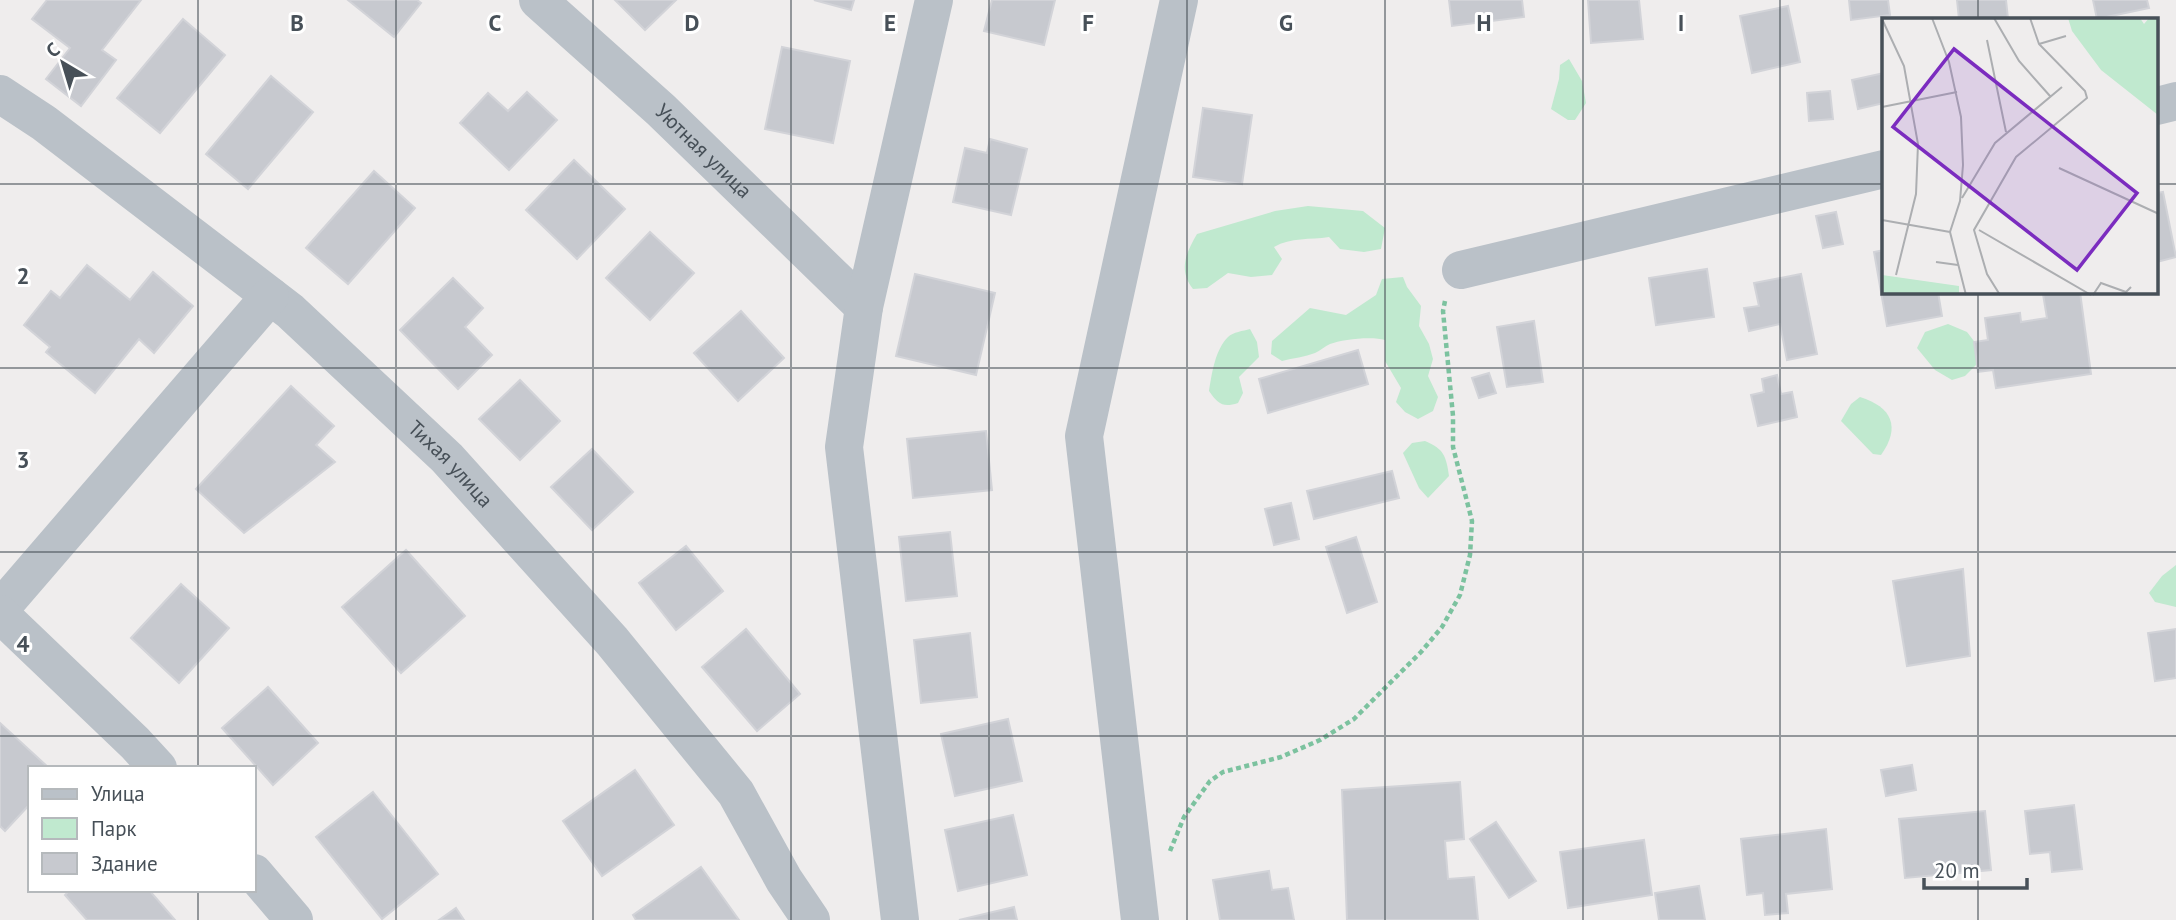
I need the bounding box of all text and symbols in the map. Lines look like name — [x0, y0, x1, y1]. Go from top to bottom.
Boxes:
text: B — [290, 8, 304, 37]
text: C — [489, 8, 502, 37]
text: D — [685, 8, 699, 37]
text: E — [884, 8, 896, 37]
text: F — [1082, 8, 1094, 37]
text: G — [1279, 8, 1293, 37]
text: H — [1477, 8, 1491, 37]
text: I — [1678, 8, 1684, 37]
inset map — [1882, 18, 2158, 294]
north arrow — [28, 28, 98, 98]
text: С — [41, 37, 64, 62]
street label: Уютная улица — [650, 98, 758, 204]
text: 2 — [16, 261, 30, 290]
street label: Тихая улица — [402, 414, 499, 513]
text: 3 — [16, 445, 30, 474]
text: 4 — [16, 629, 30, 658]
legend — [28, 766, 256, 892]
text: Улица — [91, 780, 145, 807]
text: Парк — [91, 815, 137, 842]
scale bar — [1924, 846, 2027, 890]
text: Здание — [91, 850, 158, 877]
text: 20 m — [1934, 857, 1980, 884]

